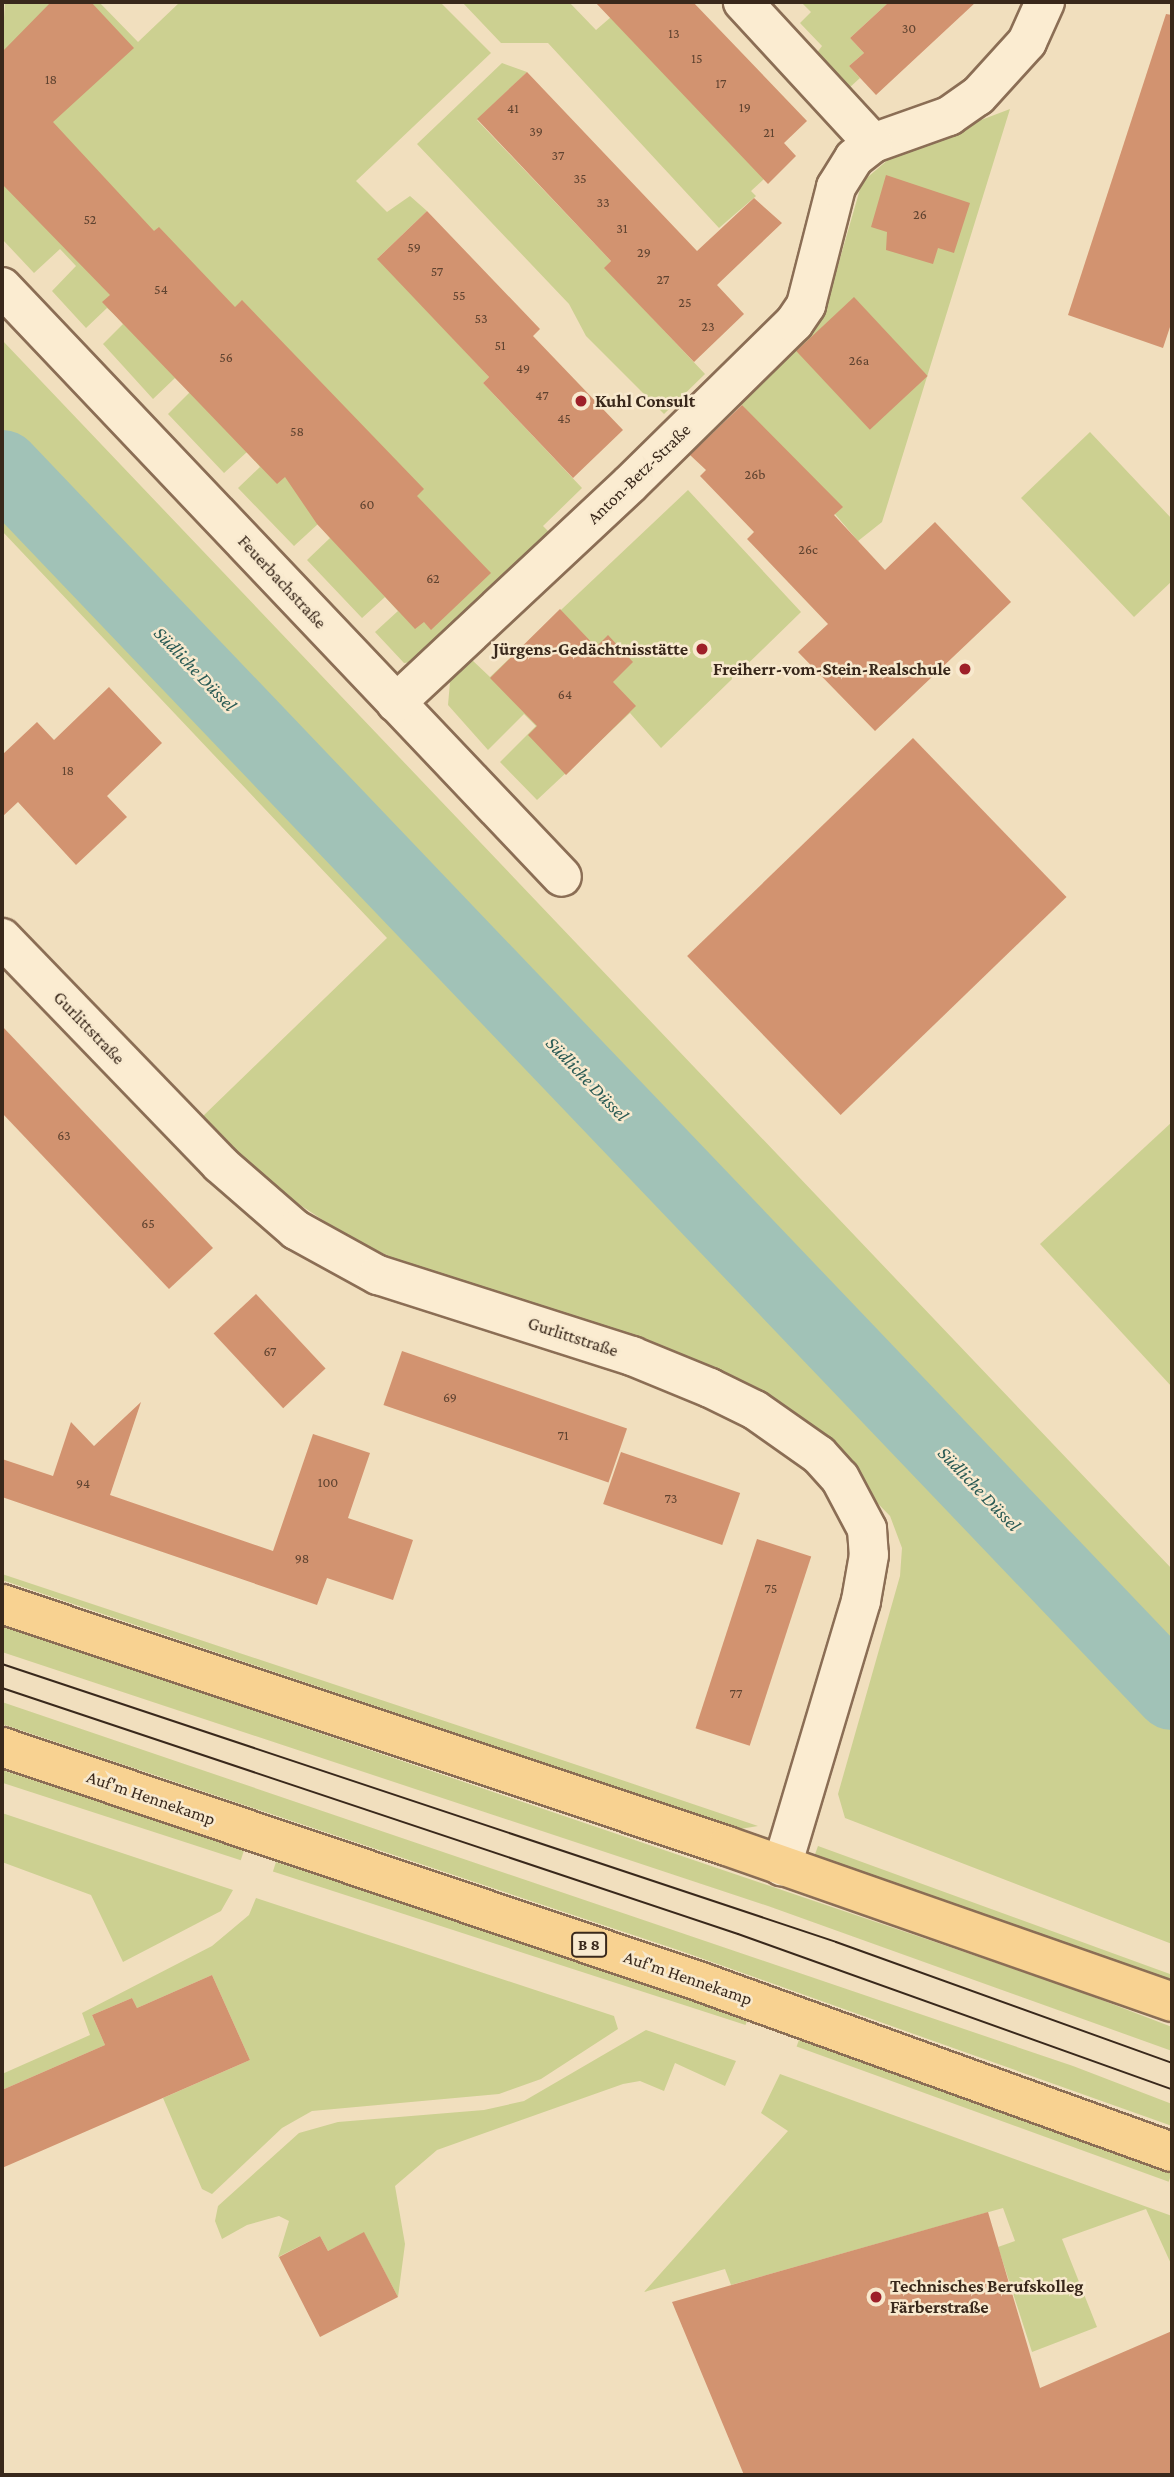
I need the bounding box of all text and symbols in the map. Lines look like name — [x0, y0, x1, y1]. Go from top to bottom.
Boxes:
house number: 30 — [902, 20, 916, 36]
house number: 13 — [668, 25, 680, 41]
house number: 15 — [691, 50, 703, 66]
house number: 18 — [45, 71, 57, 87]
house number: 17 — [715, 75, 727, 91]
house number: 19 — [739, 99, 751, 115]
house number: 41 — [507, 100, 519, 116]
house number: 39 — [529, 123, 543, 139]
house number: 21 — [763, 124, 775, 140]
house number: 37 — [552, 147, 564, 163]
house number: 35 — [573, 170, 587, 186]
house number: 33 — [596, 194, 610, 210]
house number: 26 — [913, 206, 927, 222]
house number: 52 — [84, 211, 96, 227]
house number: 31 — [616, 220, 628, 236]
house number: 59 — [407, 239, 421, 255]
house number: 29 — [637, 244, 651, 260]
house number: 57 — [431, 263, 443, 279]
house number: 27 — [657, 271, 669, 287]
house number: 54 — [154, 281, 168, 297]
house number: 55 — [452, 287, 466, 303]
house number: 25 — [678, 294, 692, 310]
house number: 53 — [474, 310, 488, 326]
house number: 23 — [701, 318, 715, 334]
house number: 51 — [494, 337, 506, 353]
house number: 56 — [219, 349, 233, 365]
house number: 26a — [849, 352, 869, 368]
house number: 49 — [516, 360, 530, 376]
house number: 47 — [535, 387, 549, 403]
place label: Kuhl Consult — [595, 390, 695, 412]
marker: Kuhl Consult — [573, 393, 589, 409]
house number: 45 — [557, 410, 571, 426]
street label: Anton-Betz-Straße — [583, 419, 695, 529]
house number: 58 — [290, 423, 304, 439]
house number: 26b — [745, 466, 765, 482]
house number: 60 — [359, 496, 375, 512]
street label: Feuerbachstraße — [233, 531, 331, 633]
house number: 26c — [798, 541, 818, 557]
house number: 62 — [426, 570, 440, 586]
water label: Südliche Düssel — [149, 622, 241, 716]
place label: Jürgens-Gedächtnisstätte — [493, 638, 688, 660]
marker: Jürgens-Gedächtnisstätte — [694, 641, 710, 657]
place label: Freiherr-vom-Stein-Realschule — [713, 658, 951, 680]
marker: Freiherr-vom-Stein-Realschule — [957, 661, 973, 677]
house number: 64 — [558, 686, 572, 702]
house number: 18 — [62, 762, 74, 778]
street label: Gurlittstraße — [49, 987, 129, 1069]
water label: Südliche Düssel — [541, 1032, 633, 1126]
house number: 63 — [57, 1127, 71, 1143]
house number: 65 — [141, 1215, 155, 1231]
street label: Gurlittstraße — [525, 1312, 621, 1362]
house number: 67 — [263, 1343, 277, 1359]
house number: 69 — [443, 1389, 457, 1405]
house number: 71 — [557, 1427, 569, 1443]
water label: Südliche Düssel — [933, 1442, 1025, 1536]
house number: 100 — [318, 1474, 338, 1490]
house number: 94 — [76, 1475, 90, 1491]
house number: 73 — [665, 1490, 677, 1506]
house number: 98 — [295, 1550, 309, 1566]
house number: 75 — [765, 1580, 777, 1596]
house number: 77 — [730, 1685, 742, 1701]
street label: Auf'm Hennekamp — [84, 1766, 218, 1830]
road number: B 8 — [570, 1932, 608, 1957]
street label: Auf'm Hennekamp — [621, 1946, 755, 2010]
place label: Technisches Berufskolleg Färberstraße — [890, 2276, 1083, 2318]
marker: Technisches Berufskolleg Färberstraße — [868, 2289, 884, 2305]

